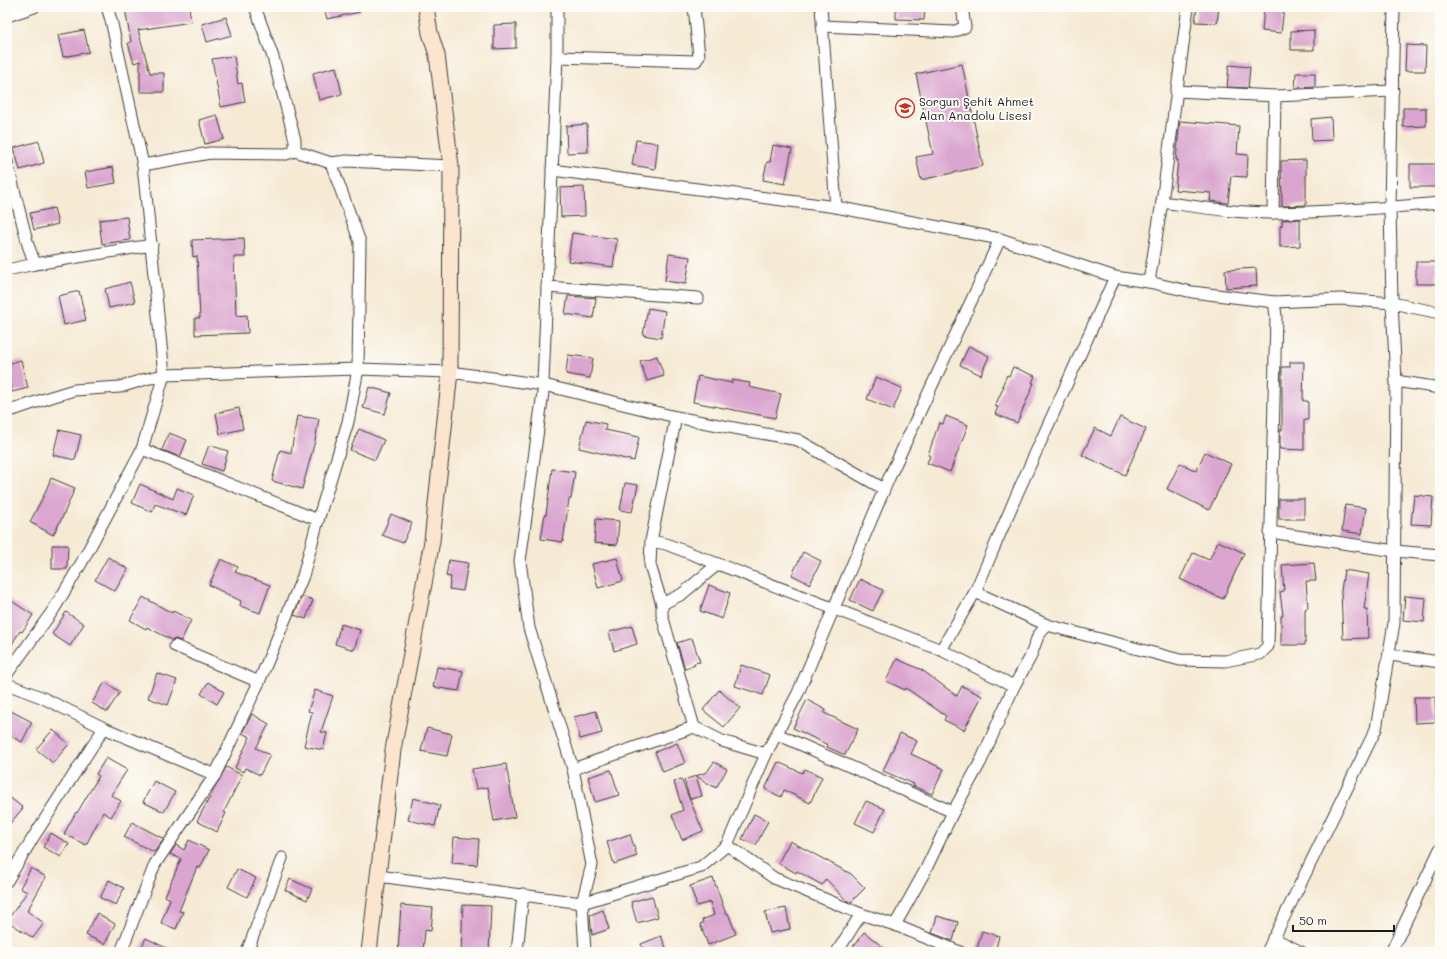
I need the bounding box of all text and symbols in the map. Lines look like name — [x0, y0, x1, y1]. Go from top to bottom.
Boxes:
place label: Sorgun Şehit Ahmet Alan Anadolu Lisesi — [919, 93, 1034, 123]
school or university icon: Sorgun Şehit Ahmet Alan Anadolu Lisesi — [894, 97, 916, 119]
scale bar — [1293, 907, 1394, 933]
text: 50 m — [1299, 912, 1327, 928]

